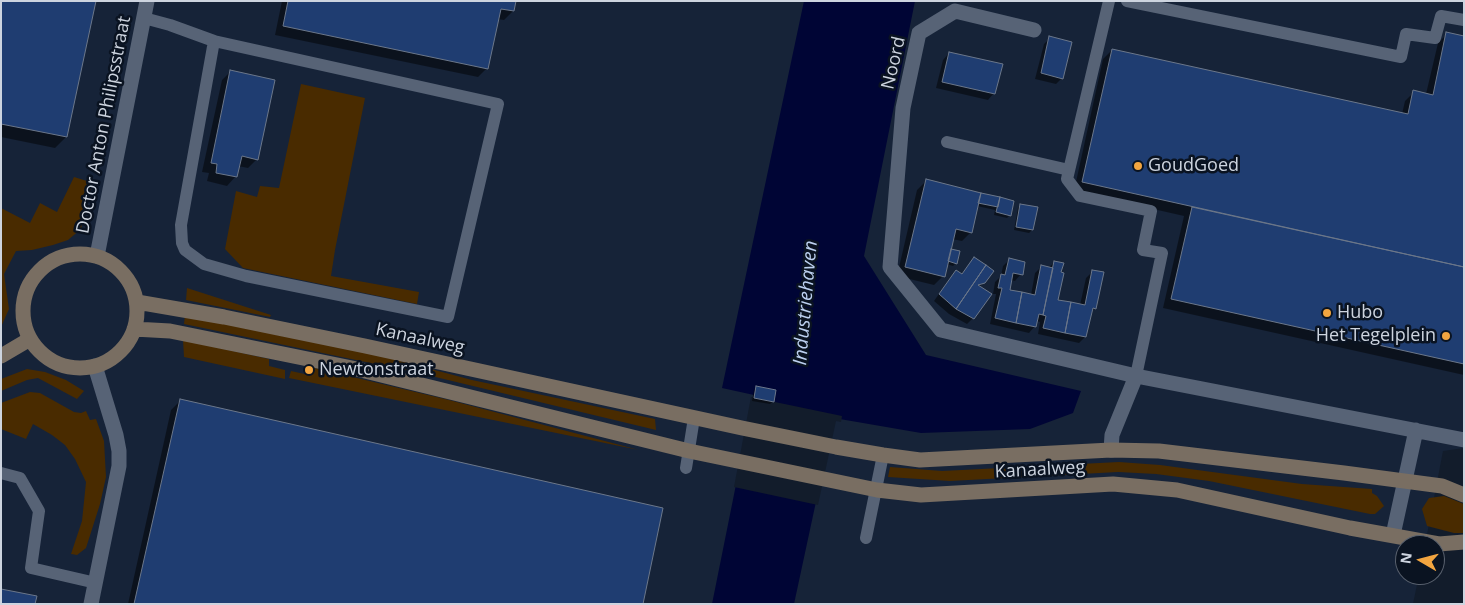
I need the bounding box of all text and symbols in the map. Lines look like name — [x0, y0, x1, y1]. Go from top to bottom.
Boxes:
street label: Doctor Anton Philipsstraat — [72, 14, 136, 236]
street label: Noord — [877, 34, 911, 92]
place label: GoudGoed — [1148, 155, 1239, 177]
marker: GoudGoed — [1132, 160, 1144, 172]
water label: Industriehaven — [789, 240, 823, 366]
place label: Hubo — [1337, 302, 1383, 324]
marker: Hubo — [1321, 307, 1333, 319]
street label: Kanaalweg — [374, 319, 466, 359]
place label: Het Tegelplein — [1316, 325, 1436, 347]
marker: Het Tegelplein — [1440, 330, 1452, 342]
place label: Newtonstraat — [319, 359, 434, 381]
marker: Newtonstraat — [303, 364, 315, 376]
street label: Kanaalweg — [994, 457, 1086, 483]
north arrow — [1395, 535, 1445, 585]
text: N — [1395, 551, 1416, 565]

